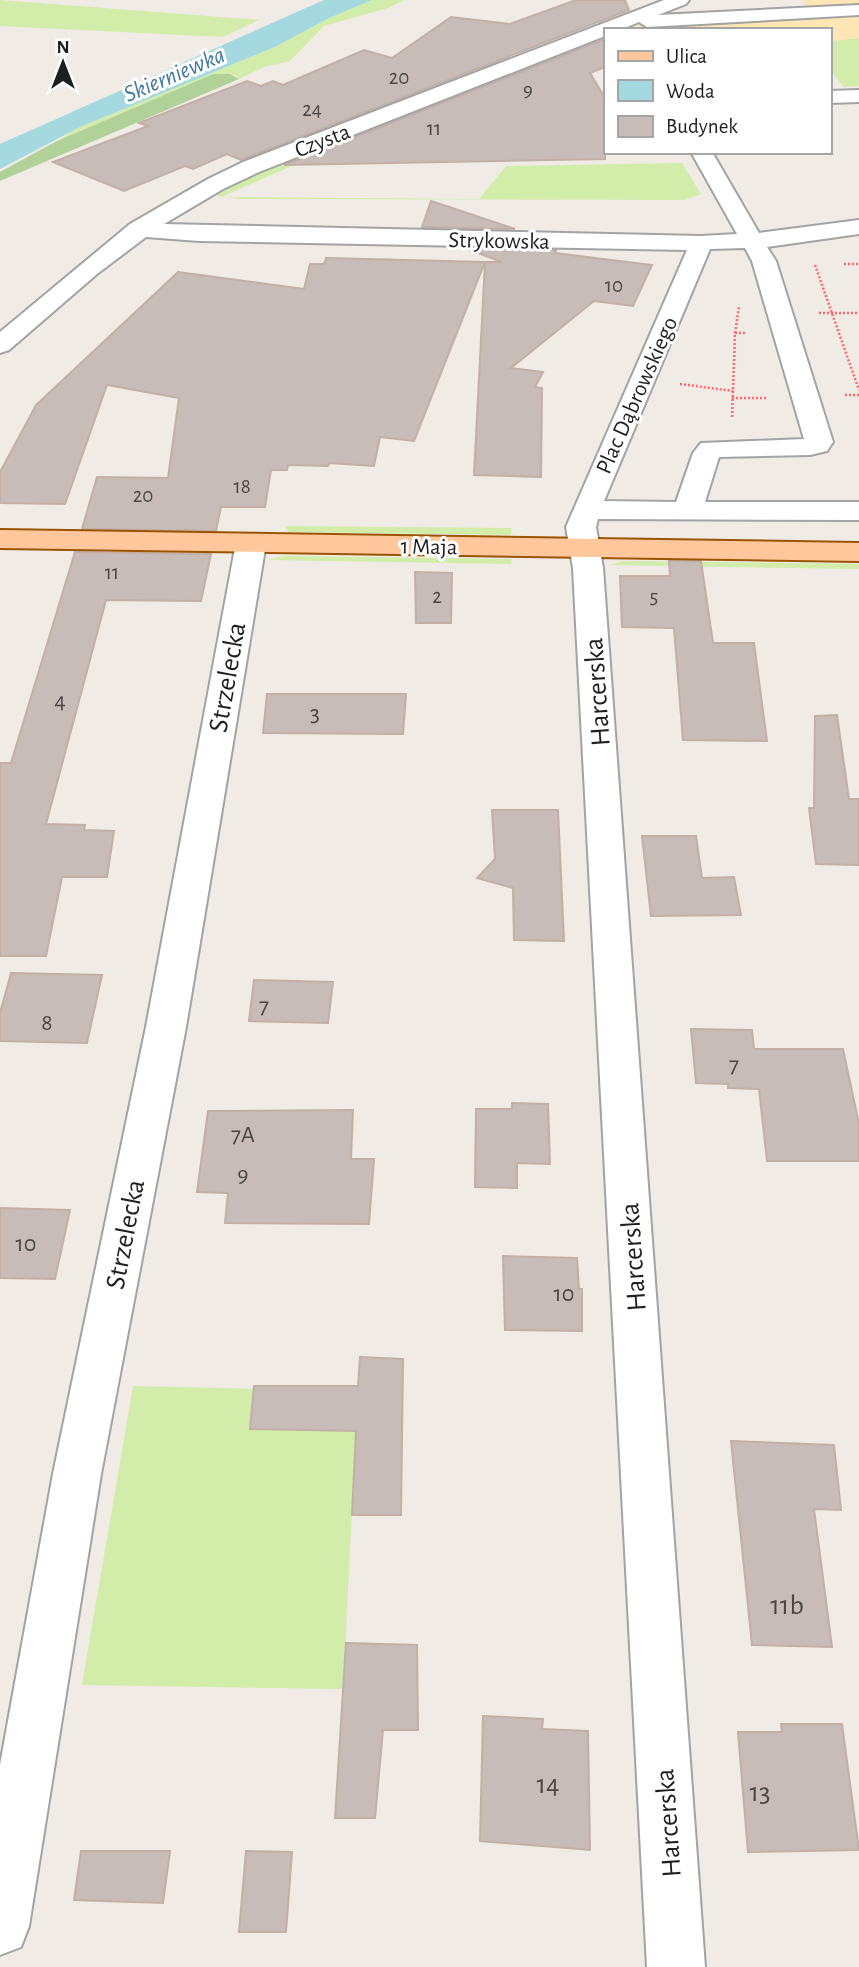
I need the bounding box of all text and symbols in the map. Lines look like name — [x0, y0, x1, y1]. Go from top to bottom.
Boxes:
north arrow — [28, 28, 98, 98]
legend — [604, 28, 831, 154]
text: N — [56, 38, 70, 57]
water label: Skierniewka — [120, 43, 228, 107]
text: Ulica — [666, 46, 707, 67]
house number: 20 — [389, 67, 409, 88]
house number: 9 — [523, 79, 533, 100]
text: Woda — [666, 81, 715, 102]
house number: 24 — [302, 99, 322, 120]
text: Budynek — [666, 116, 738, 137]
house number: 11 — [427, 118, 441, 139]
street label: Czysta — [292, 120, 353, 162]
street label: Strykowska — [448, 229, 550, 254]
house number: 10 — [605, 275, 623, 296]
street label: Plac Dąbrowskiego — [592, 314, 682, 478]
house number: 18 — [233, 476, 251, 497]
house number: 20 — [133, 485, 153, 506]
street label: 1 Maja — [400, 536, 458, 559]
house number: 11 — [105, 562, 119, 583]
house number: 2 — [432, 586, 442, 607]
house number: 5 — [650, 586, 658, 607]
street label: Strzelecka — [205, 620, 251, 734]
street label: Harcerska — [580, 637, 616, 747]
house number: 4 — [54, 689, 66, 713]
house number: 3 — [310, 702, 320, 726]
house number: 7 — [259, 994, 269, 1018]
house number: 8 — [41, 1011, 53, 1035]
house number: 7 — [729, 1053, 739, 1077]
house number: 7A — [231, 1123, 255, 1147]
house number: 9 — [237, 1163, 249, 1187]
street label: Strzelecka — [102, 1177, 150, 1292]
street label: Harcerska — [616, 1202, 652, 1312]
house number: 10 — [16, 1232, 36, 1256]
house number: 10 — [554, 1282, 574, 1306]
house number: 11b — [770, 1592, 804, 1620]
street label: Harcerska — [651, 1768, 687, 1878]
house number: 14 — [536, 1771, 560, 1799]
house number: 13 — [749, 1779, 771, 1807]

